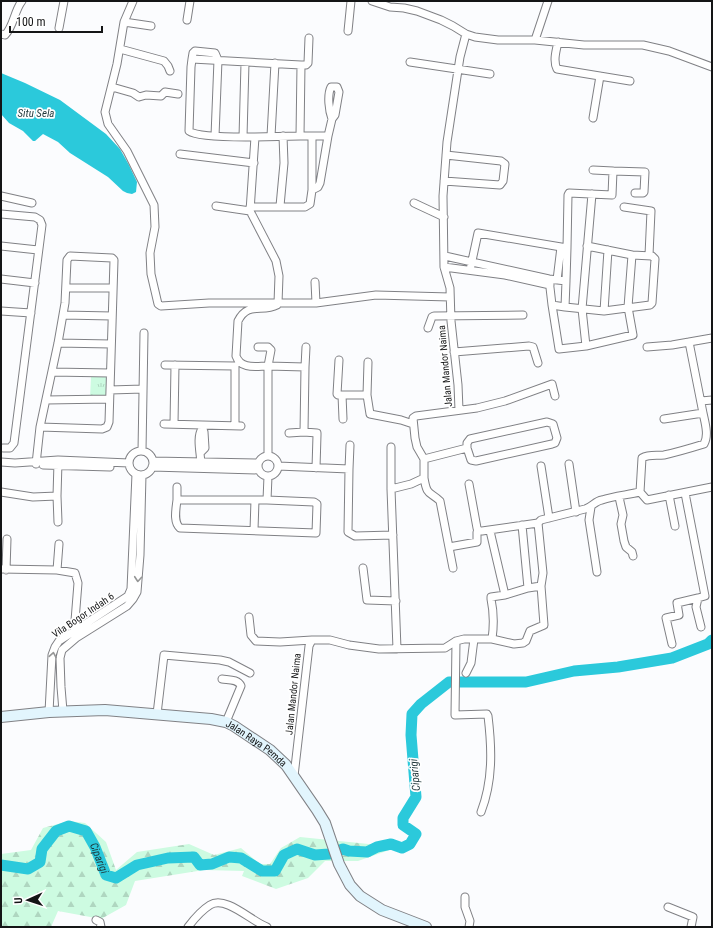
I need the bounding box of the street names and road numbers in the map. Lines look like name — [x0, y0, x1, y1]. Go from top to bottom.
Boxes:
street label: Jalan Mandor Naima — [436, 324, 454, 407]
street label: Vila Bogor Indah 6 — [50, 590, 116, 640]
street label: Jalan Mandor Naima — [283, 652, 303, 735]
street label: Jalan Raya Pemda — [224, 717, 289, 769]

